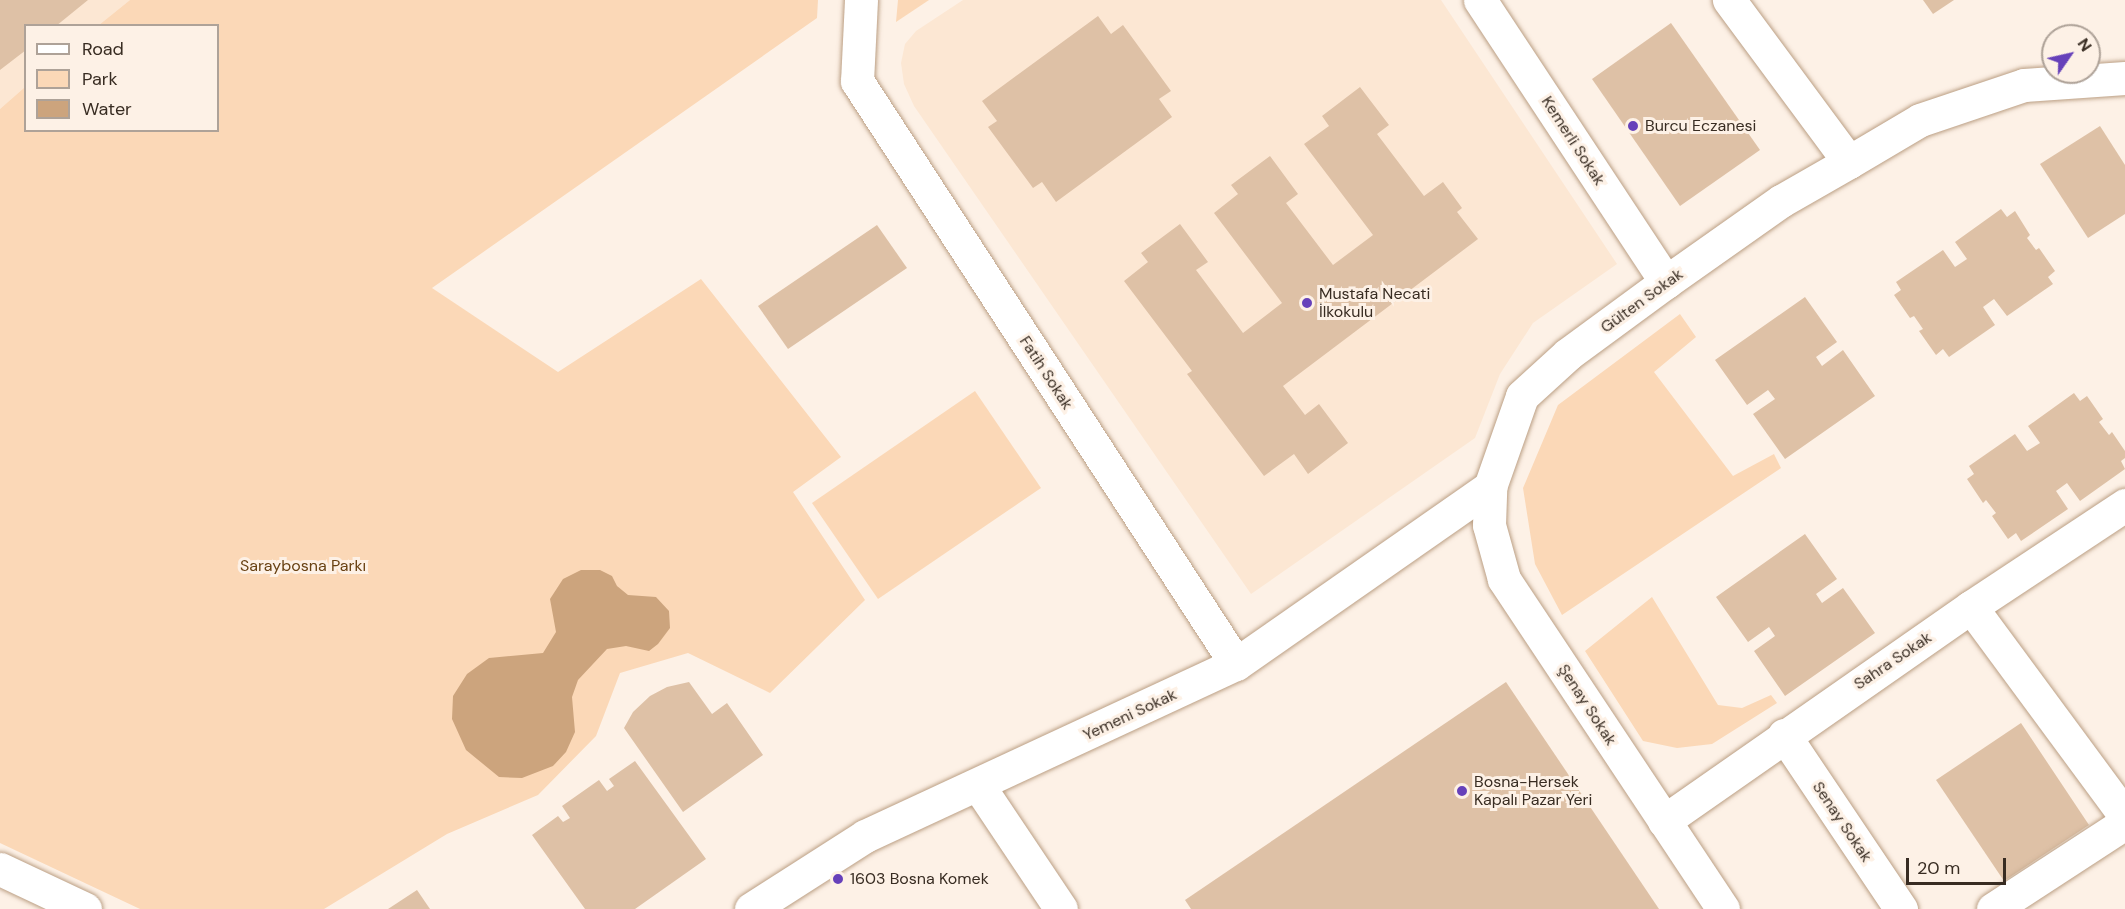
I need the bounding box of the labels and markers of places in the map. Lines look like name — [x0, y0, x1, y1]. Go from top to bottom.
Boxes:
place label: Burcu Eczanesi — [1645, 116, 1756, 136]
marker: Burcu Eczanesi — [1626, 119, 1640, 133]
place label: Mustafa Necati İlkokulu — [1319, 284, 1430, 322]
marker: Mustafa Necati İlkokulu — [1300, 296, 1314, 310]
place label: Bosna-Hersek Kapalı Pazar Yeri — [1474, 772, 1592, 810]
marker: Bosna-Hersek Kapalı Pazar Yeri — [1455, 784, 1469, 798]
place label: 1603 Bosna Komek — [850, 869, 989, 889]
marker: 1603 Bosna Komek — [831, 872, 845, 886]

